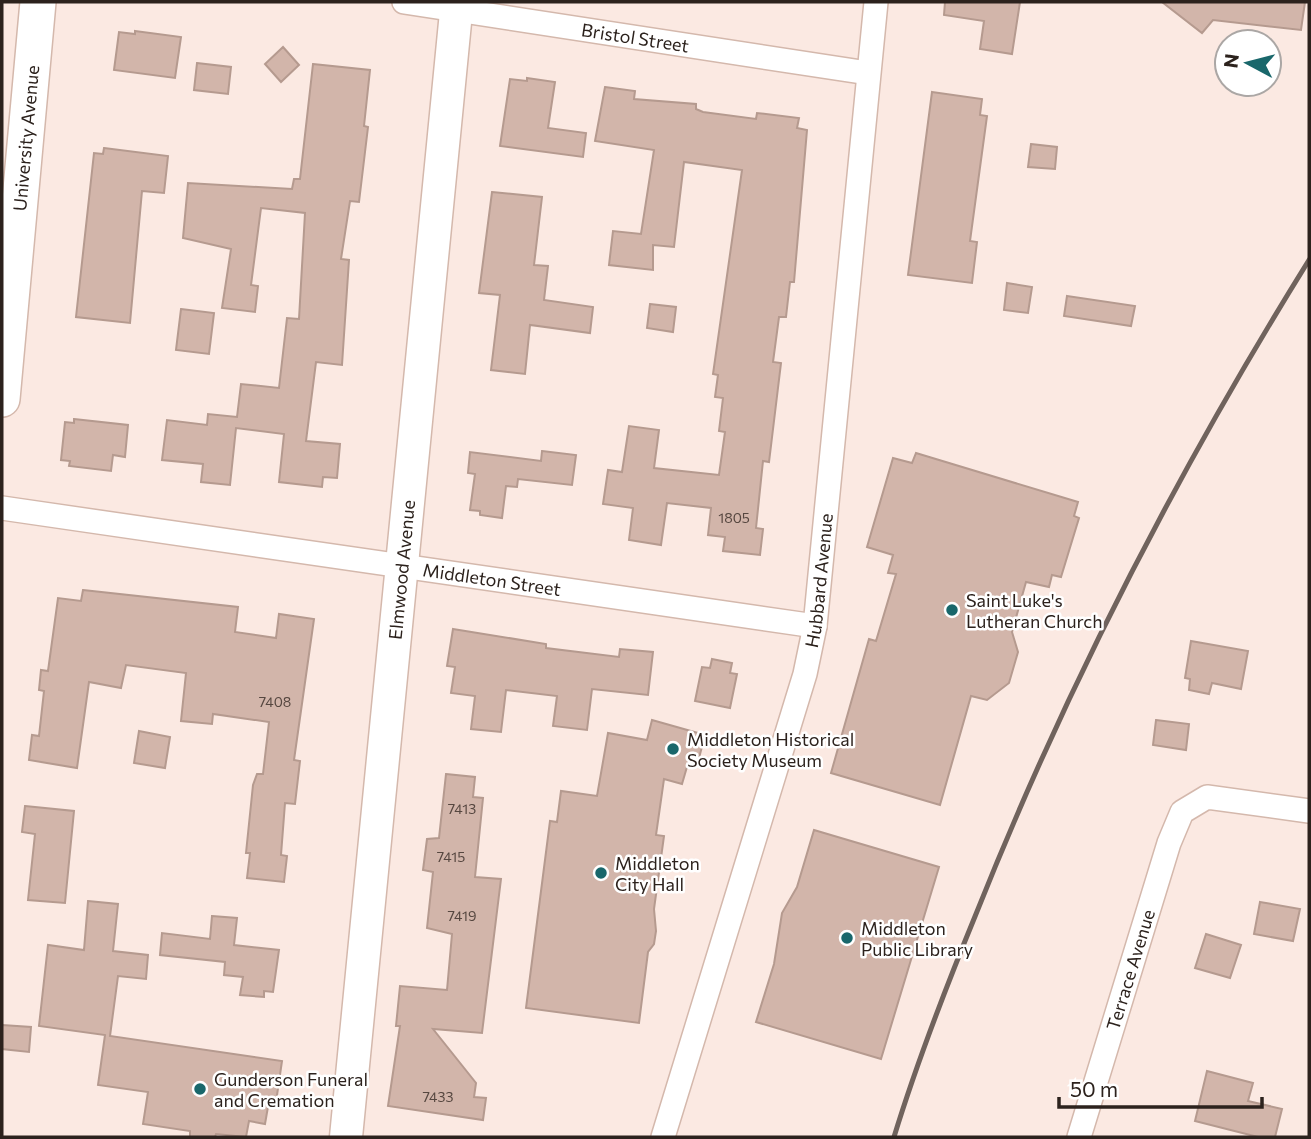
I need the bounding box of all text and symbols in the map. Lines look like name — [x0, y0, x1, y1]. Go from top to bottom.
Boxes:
street label: Bristol Street — [580, 18, 691, 56]
north arrow — [1213, 28, 1283, 98]
text: N — [1218, 52, 1243, 69]
street label: University Avenue — [8, 64, 43, 212]
street label: Elmwood Avenue — [384, 499, 419, 641]
house number: 1805 — [718, 509, 750, 526]
street label: Hubbard Avenue — [800, 512, 837, 650]
street label: Middleton Street — [421, 558, 562, 600]
place label: Saint Luke's Lutheran Church — [966, 589, 1103, 632]
marker: Saint Luke's Lutheran Church — [944, 602, 960, 618]
house number: 7408 — [259, 693, 291, 710]
place label: Middleton Historical Society Museum — [687, 728, 854, 771]
marker: Middleton Historical Society Museum — [665, 741, 681, 757]
house number: 7413 — [448, 800, 476, 817]
house number: 7415 — [437, 848, 465, 865]
place label: Middleton City Hall — [615, 852, 700, 895]
marker: Middleton City Hall — [593, 865, 609, 881]
house number: 7419 — [447, 907, 477, 924]
street label: Terrace Avenue — [1101, 907, 1159, 1033]
place label: Middleton Public Library — [861, 917, 973, 960]
marker: Middleton Public Library — [839, 930, 855, 946]
scale bar — [1059, 1066, 1262, 1110]
place label: Gunderson Funeral and Cremation — [214, 1068, 368, 1111]
text: 50 m — [1070, 1076, 1118, 1101]
marker: Gunderson Funeral and Cremation — [192, 1081, 208, 1097]
house number: 7433 — [423, 1088, 453, 1105]

